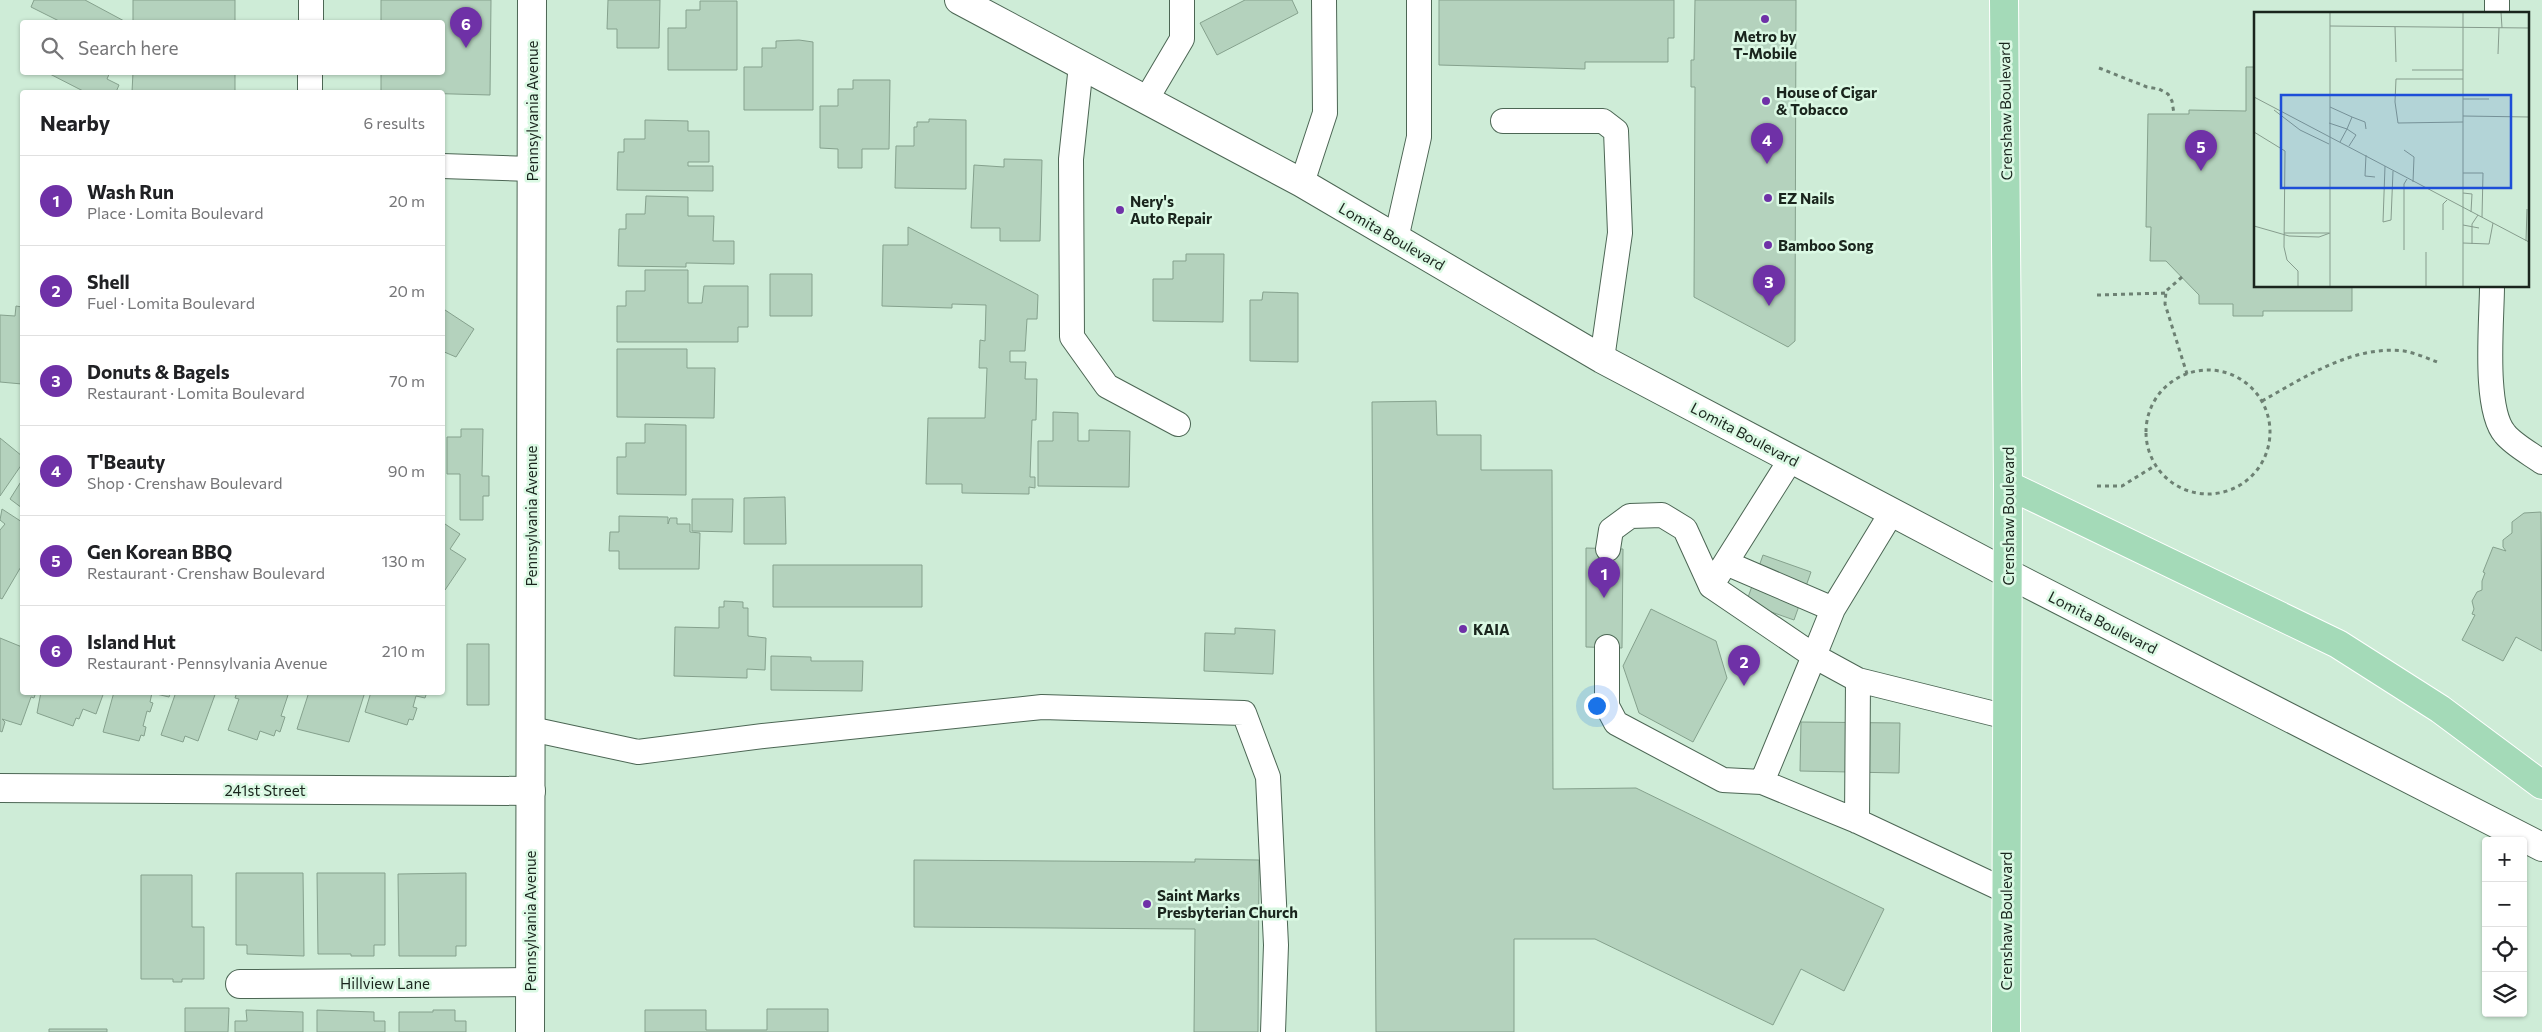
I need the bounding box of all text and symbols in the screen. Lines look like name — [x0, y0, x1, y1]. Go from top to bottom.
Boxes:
pin: 6 — [450, 7, 482, 48]
inset map — [2254, 12, 2530, 288]
marker: Metro by T-Mobile — [1759, 13, 1771, 25]
search box — [20, 20, 445, 75]
place label: Metro by T-Mobile — [1733, 27, 1797, 62]
icon: search — [38, 34, 66, 62]
text: Search here — [78, 36, 178, 59]
street label: Pennsylvania Avenue — [523, 40, 541, 182]
street label: Crenshaw Boulevard — [1995, 41, 2015, 181]
place label: House of Cigar & Tobacco — [1776, 83, 1877, 118]
marker: House of Cigar & Tobacco — [1760, 95, 1772, 107]
text: Nearby — [40, 110, 110, 135]
text: 6 results — [364, 113, 425, 132]
pin: 4 — [1751, 123, 1783, 164]
pin: 5 — [2185, 130, 2217, 171]
text: Wash Run — [87, 180, 174, 203]
place label: EZ Nails — [1778, 189, 1835, 207]
text: 1 — [52, 191, 60, 210]
text: 20 m — [389, 191, 425, 210]
place label: Nery's Auto Repair — [1130, 192, 1212, 227]
marker: EZ Nails — [1762, 192, 1774, 204]
street label: Lomita Boulevard — [1336, 198, 1448, 274]
text: Place · Lomita Boulevard — [87, 203, 263, 222]
marker: Nery's Auto Repair — [1114, 204, 1126, 216]
place label: Bamboo Song — [1778, 236, 1873, 254]
marker: Bamboo Song — [1762, 239, 1774, 251]
pin: 3 — [1753, 265, 1785, 306]
text: Shell — [87, 270, 130, 293]
text: 2 — [51, 281, 61, 300]
text: 20 m — [389, 281, 425, 300]
text: Fuel · Lomita Boulevard — [87, 293, 255, 312]
text: Donuts & Bagels — [87, 360, 230, 383]
text: 3 — [51, 371, 61, 390]
text: 70 m — [389, 371, 425, 390]
text: Restaurant · Lomita Boulevard — [87, 383, 305, 402]
street label: Lomita Boulevard — [1688, 398, 1802, 470]
street label: Pennsylvania Avenue — [522, 445, 540, 587]
street label: Crenshaw Boulevard — [1999, 447, 2017, 585]
text: T'Beauty — [87, 450, 165, 473]
text: 4 — [51, 461, 61, 480]
text: 90 m — [388, 461, 425, 480]
text: Shop · Crenshaw Boulevard — [87, 473, 283, 492]
text: Gen Korean BBQ — [87, 540, 232, 563]
text: 5 — [51, 551, 61, 570]
text: 130 m — [382, 551, 425, 570]
pin: 1 — [1588, 557, 1620, 598]
text: Restaurant · Crenshaw Boulevard — [87, 563, 325, 582]
street label: Lomita Boulevard — [2046, 587, 2160, 657]
place label: KAIA — [1473, 620, 1510, 638]
marker: KAIA — [1457, 623, 1469, 635]
text: Island Hut — [87, 630, 176, 653]
text: 6 — [51, 641, 61, 660]
text: 210 m — [382, 641, 425, 660]
pin: 2 — [1728, 645, 1760, 686]
text: Restaurant · Pennsylvania Avenue — [87, 653, 327, 672]
your location — [1584, 693, 1610, 719]
street label: 241st Street — [224, 781, 306, 799]
map controls — [2482, 837, 2527, 1017]
button: + — [2482, 837, 2527, 882]
street label: Pennsylvania Avenue — [521, 850, 539, 992]
street label: Crenshaw Boulevard — [1997, 852, 2015, 990]
button: − — [2482, 882, 2527, 927]
place label: Saint Marks Presbyterian Church — [1157, 886, 1298, 921]
marker: Saint Marks Presbyterian Church — [1141, 898, 1153, 910]
button: locate — [2482, 927, 2527, 972]
button: layers — [2482, 972, 2527, 1017]
street label: Hillview Lane — [340, 974, 430, 992]

